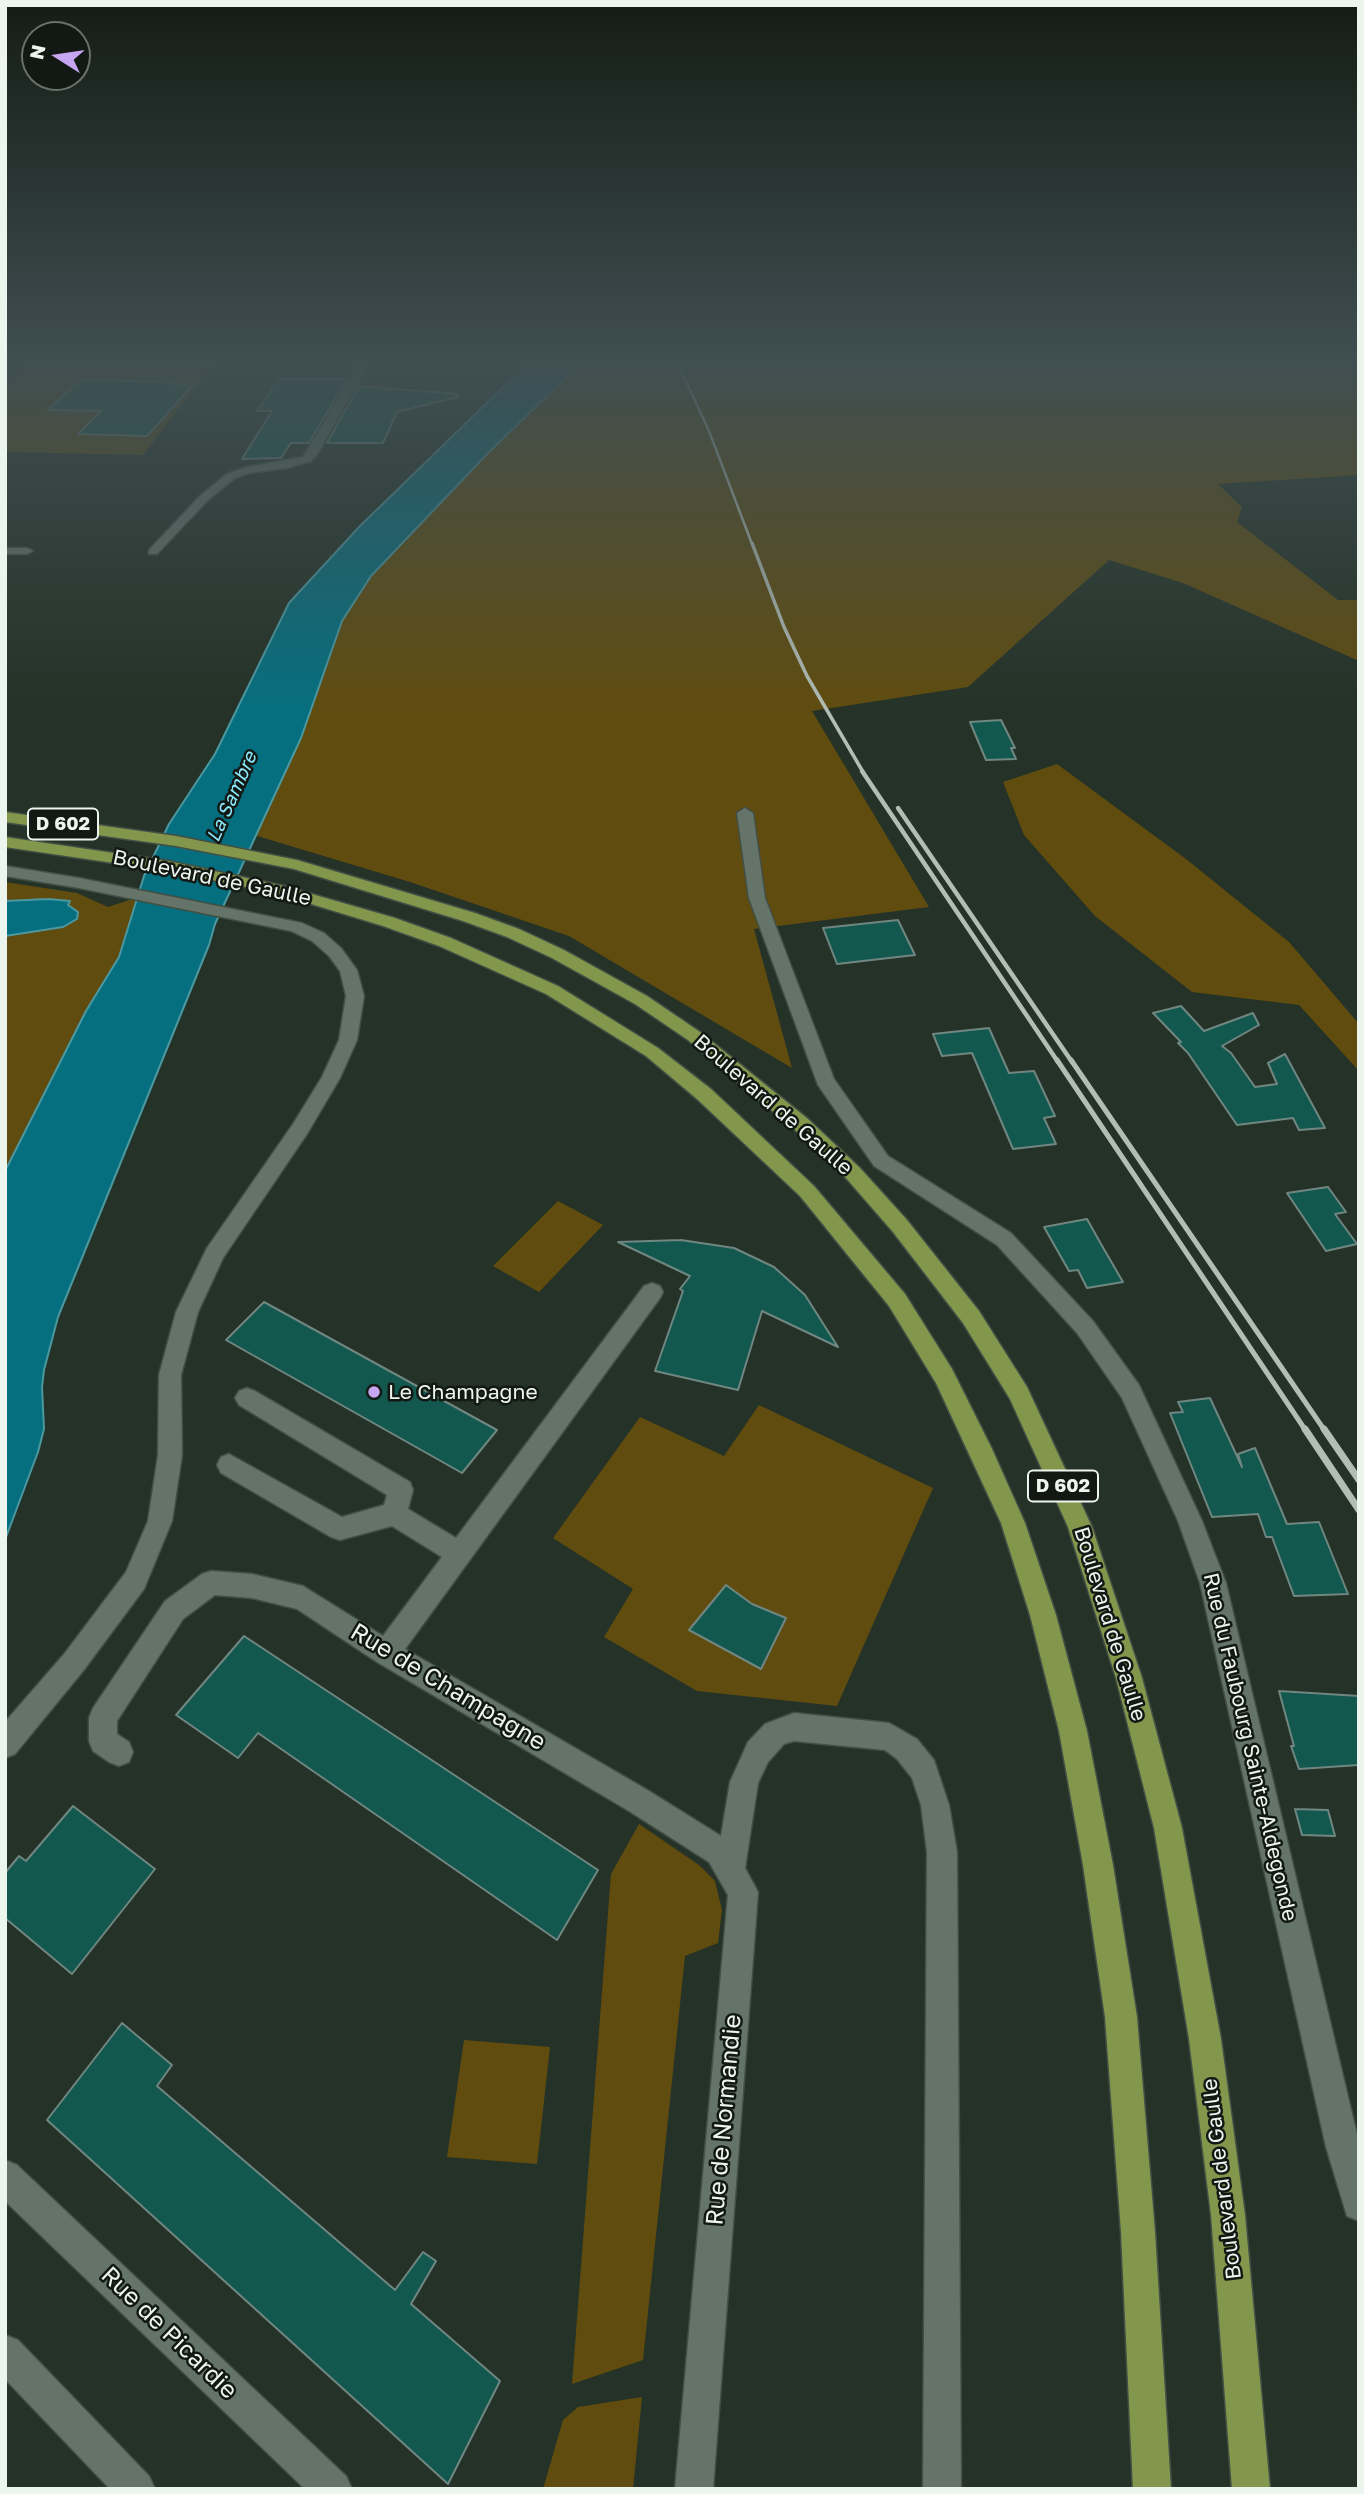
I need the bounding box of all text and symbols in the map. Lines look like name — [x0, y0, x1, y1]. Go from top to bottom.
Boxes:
north arrow — [21, 21, 91, 91]
text: N — [24, 42, 50, 61]
water label: La Sambre — [202, 748, 262, 846]
road number: D 602 — [28, 808, 98, 839]
street label: Boulevard de Gaulle — [111, 845, 313, 911]
street label: Boulevard de Gaulle — [689, 1029, 857, 1181]
place label: Le Champagne — [388, 1379, 538, 1405]
marker: Le Champagne — [366, 1384, 382, 1400]
road number: D 602 — [1028, 1470, 1098, 1502]
street label: Boulevard de Gaulle — [1068, 1524, 1152, 1724]
street label: Rue du Faubourg Sainte-Aldegonde — [1198, 1570, 1302, 1924]
street label: Rue de Champagne — [345, 1617, 551, 1757]
street label: Rue de Normandie — [700, 2013, 748, 2227]
street label: Boulevard de Gaulle — [1197, 2077, 1247, 2281]
street label: Rue de Picardie — [95, 2261, 243, 2405]

